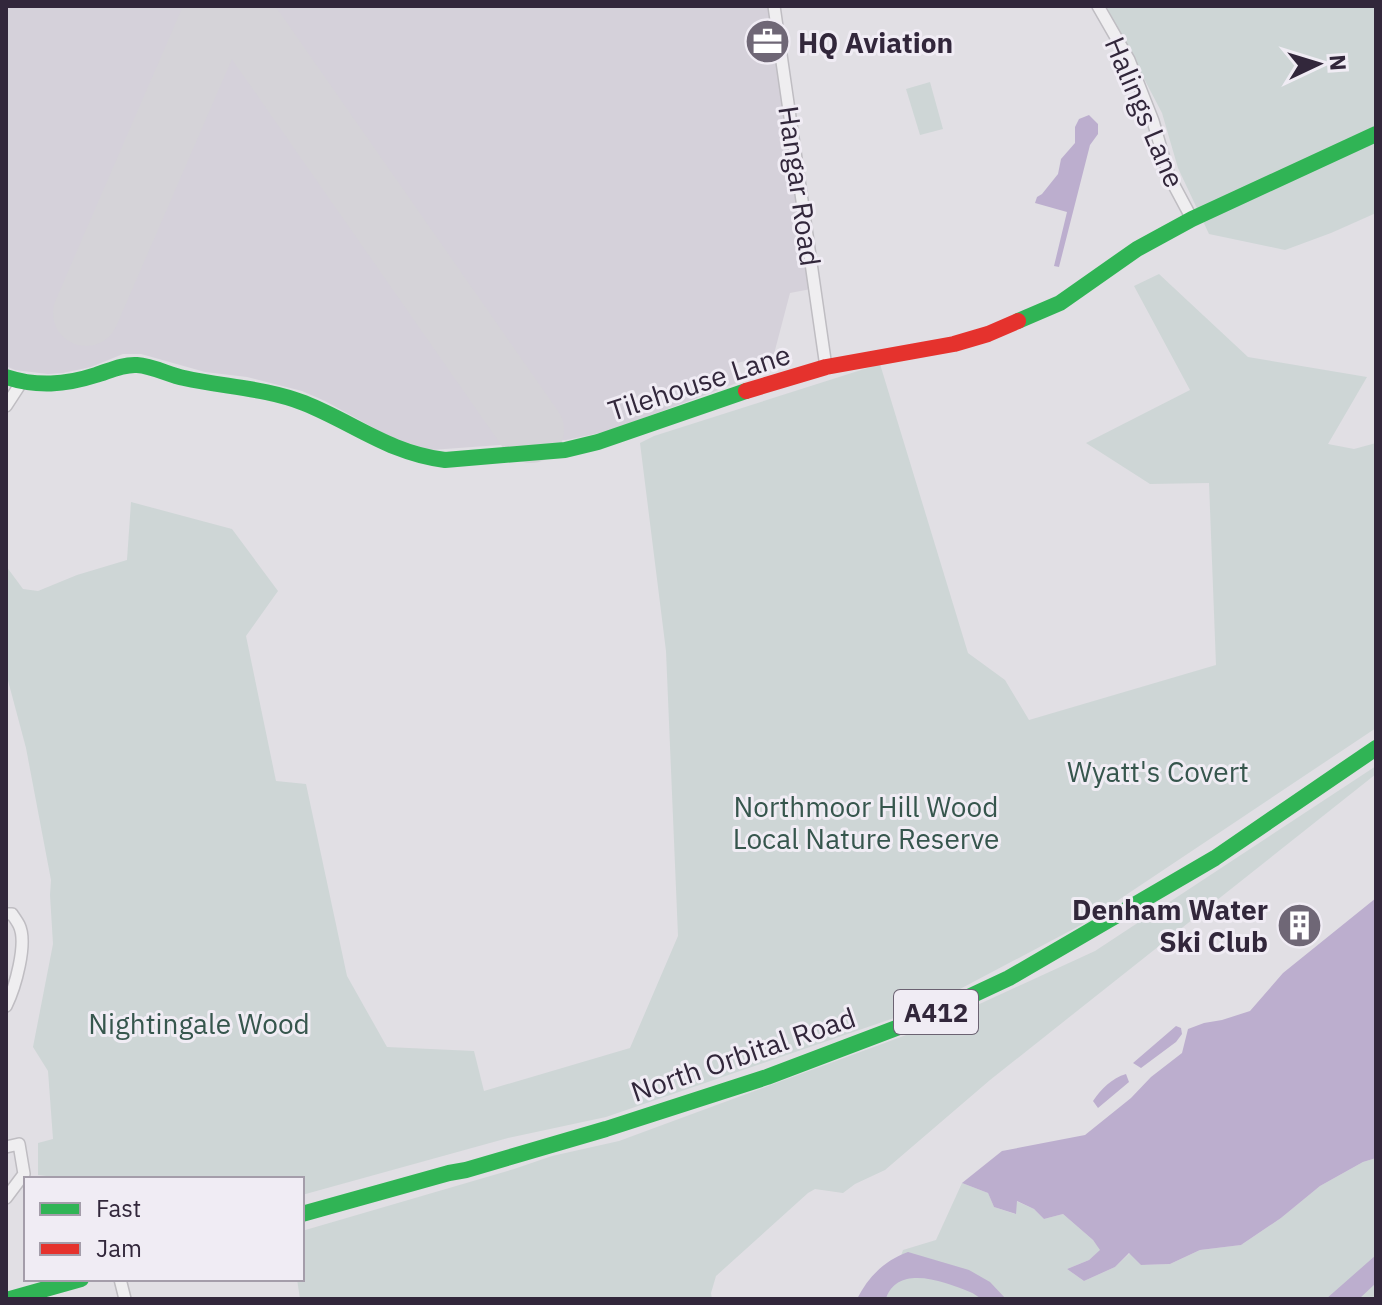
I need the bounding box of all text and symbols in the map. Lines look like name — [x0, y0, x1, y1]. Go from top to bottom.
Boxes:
office icon: HQ Aviation — [743, 18, 791, 66]
place label: HQ Aviation — [798, 24, 953, 61]
north arrow — [1278, 24, 1358, 104]
street label: Halings Lane — [1097, 31, 1193, 193]
text: N — [1323, 54, 1353, 72]
street label: Hangar Road — [770, 103, 830, 269]
street label: Tilehouse Lane — [603, 335, 795, 429]
park label: Wyatt's Covert — [1067, 753, 1249, 790]
park label: Northmoor Hill Wood Local Nature Reserve — [733, 788, 999, 857]
place label: Denham Water Ski Club — [1072, 891, 1268, 960]
building icon: Denham Water Ski Club — [1275, 901, 1323, 949]
road number: A412 — [894, 990, 978, 1034]
street label: North Orbital Road — [626, 998, 860, 1110]
park label: Nightingale Wood — [88, 1005, 310, 1042]
legend — [24, 1177, 304, 1281]
text: Fast — [96, 1192, 141, 1224]
text: Jam — [96, 1232, 142, 1264]

